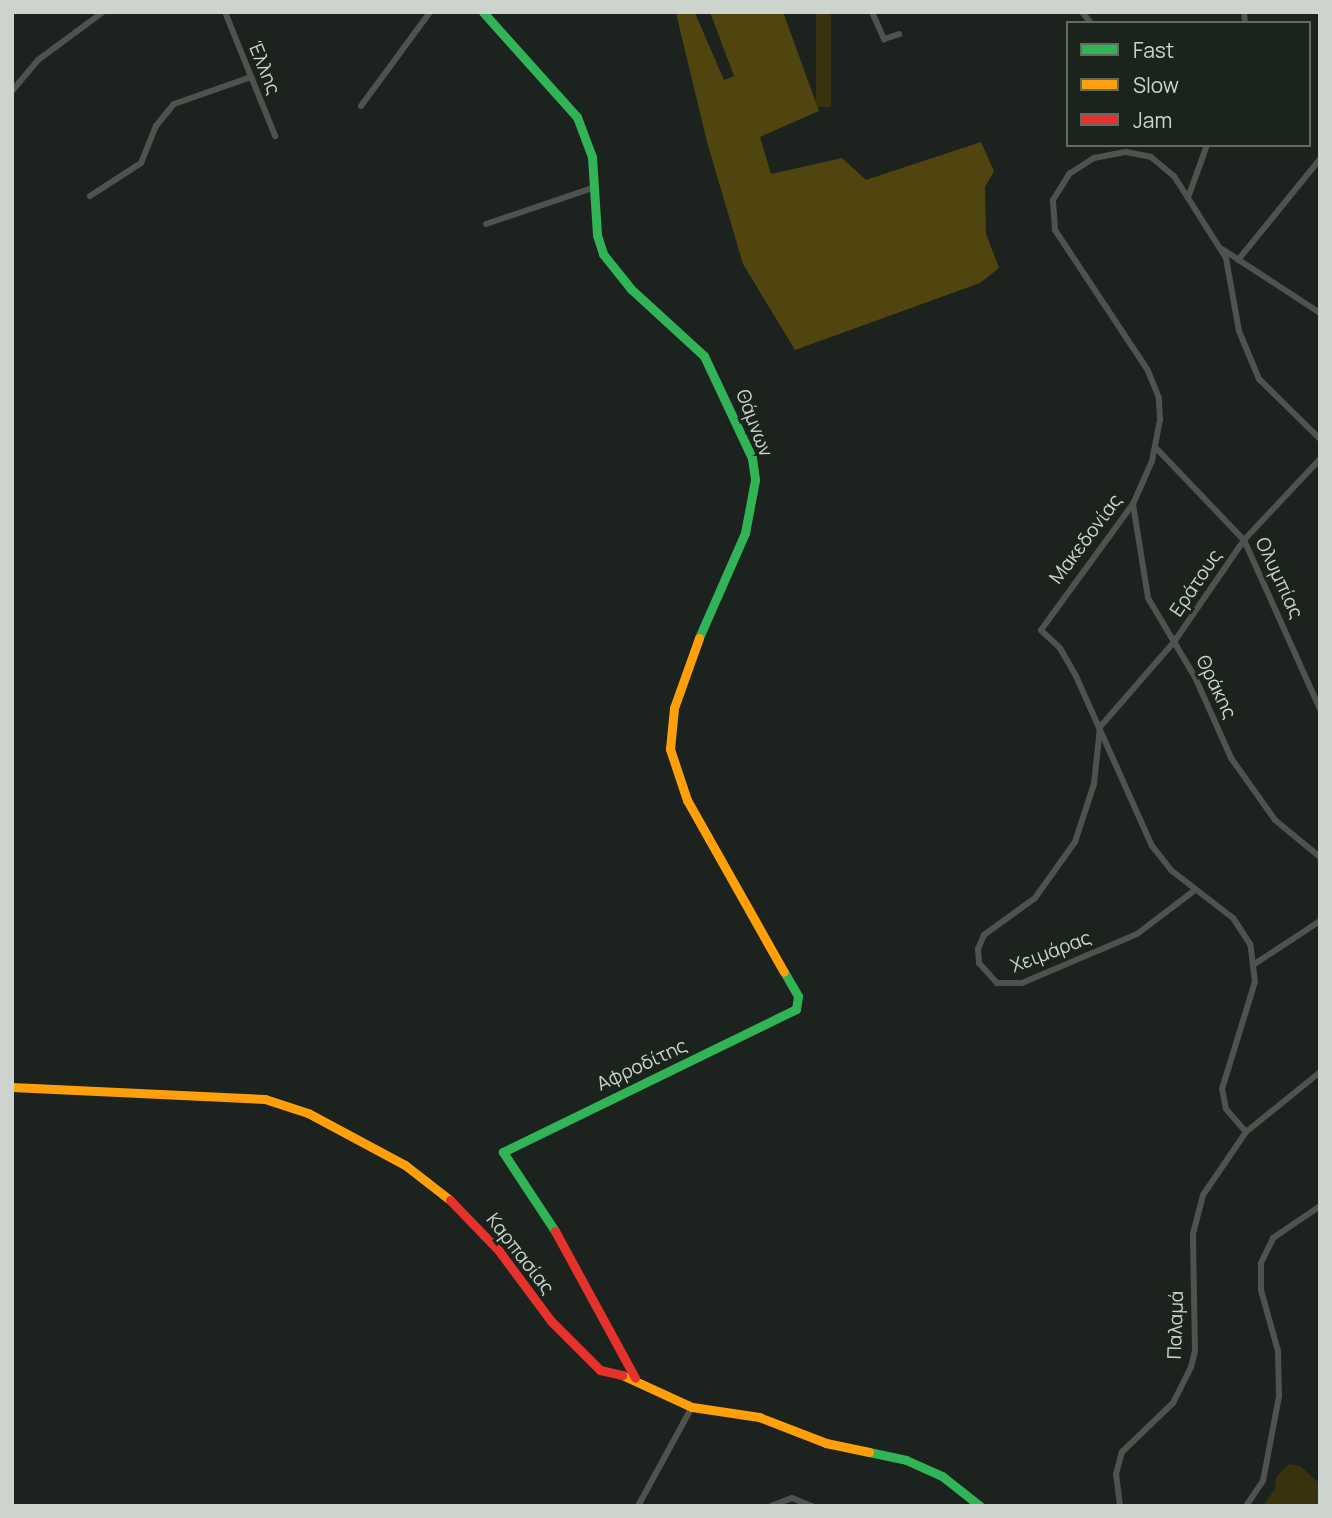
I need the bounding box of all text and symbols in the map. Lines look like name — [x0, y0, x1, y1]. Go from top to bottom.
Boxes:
legend — [1066, 21, 1311, 147]
text: Fast — [1133, 36, 1174, 64]
street label: Έλλης — [243, 38, 285, 98]
text: Slow — [1133, 71, 1179, 99]
text: Jam — [1133, 106, 1172, 134]
street label: Θάμνων — [731, 386, 777, 460]
street label: Μακεδονίας — [1045, 490, 1127, 588]
street label: Ολυμπίας — [1250, 534, 1308, 622]
street label: Εράτους — [1165, 545, 1227, 621]
street label: Θράκης — [1191, 652, 1241, 722]
street label: Χειμάρας — [1008, 926, 1094, 978]
street label: Αφροδίτης — [593, 1034, 691, 1096]
street label: Καρπασίας — [481, 1209, 559, 1299]
street label: Παλαμά — [1163, 1290, 1189, 1360]

